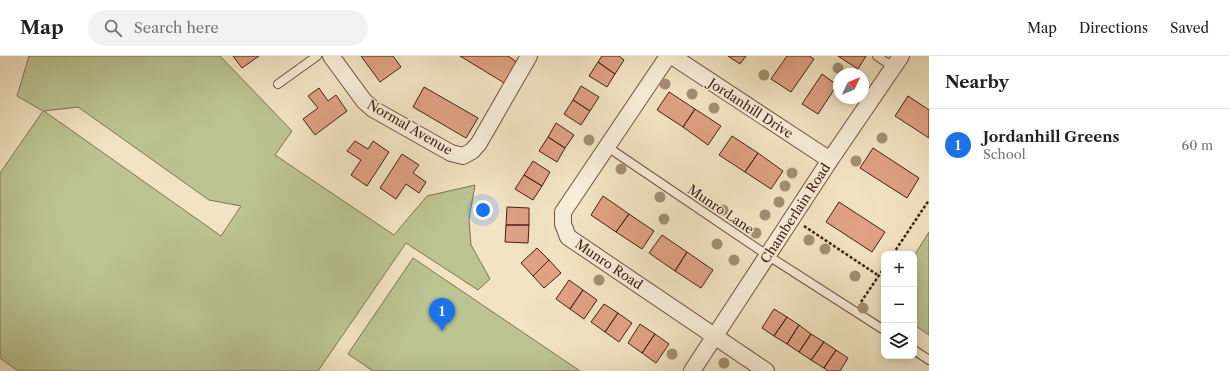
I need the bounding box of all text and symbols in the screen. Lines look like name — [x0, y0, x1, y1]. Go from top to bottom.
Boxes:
search box — [88, 10, 368, 46]
text: Map — [20, 16, 64, 39]
icon: search — [102, 17, 124, 39]
text: Search here — [134, 18, 219, 37]
text: Map — [1027, 19, 1057, 37]
text: Directions — [1079, 19, 1148, 37]
text: Saved — [1170, 19, 1209, 37]
north arrow — [833, 68, 869, 104]
text: Nearby — [945, 72, 1009, 92]
street label: Jordanhill Drive — [704, 74, 796, 141]
street label: Normal Avenue — [365, 96, 455, 158]
text: Jordanhill Greens — [983, 127, 1119, 146]
text: 1 — [955, 137, 961, 153]
text: 60 m — [1182, 137, 1213, 153]
text: School — [983, 146, 1026, 162]
street label: Chamberlain Road — [757, 160, 833, 266]
street label: Munro Lane — [685, 181, 757, 237]
your location — [473, 200, 493, 220]
street label: Munro Road — [572, 236, 646, 292]
map controls — [881, 251, 917, 359]
button: + — [881, 251, 917, 287]
button: − — [881, 287, 917, 323]
pin: 1 — [429, 298, 455, 331]
button: layers — [881, 323, 917, 359]

